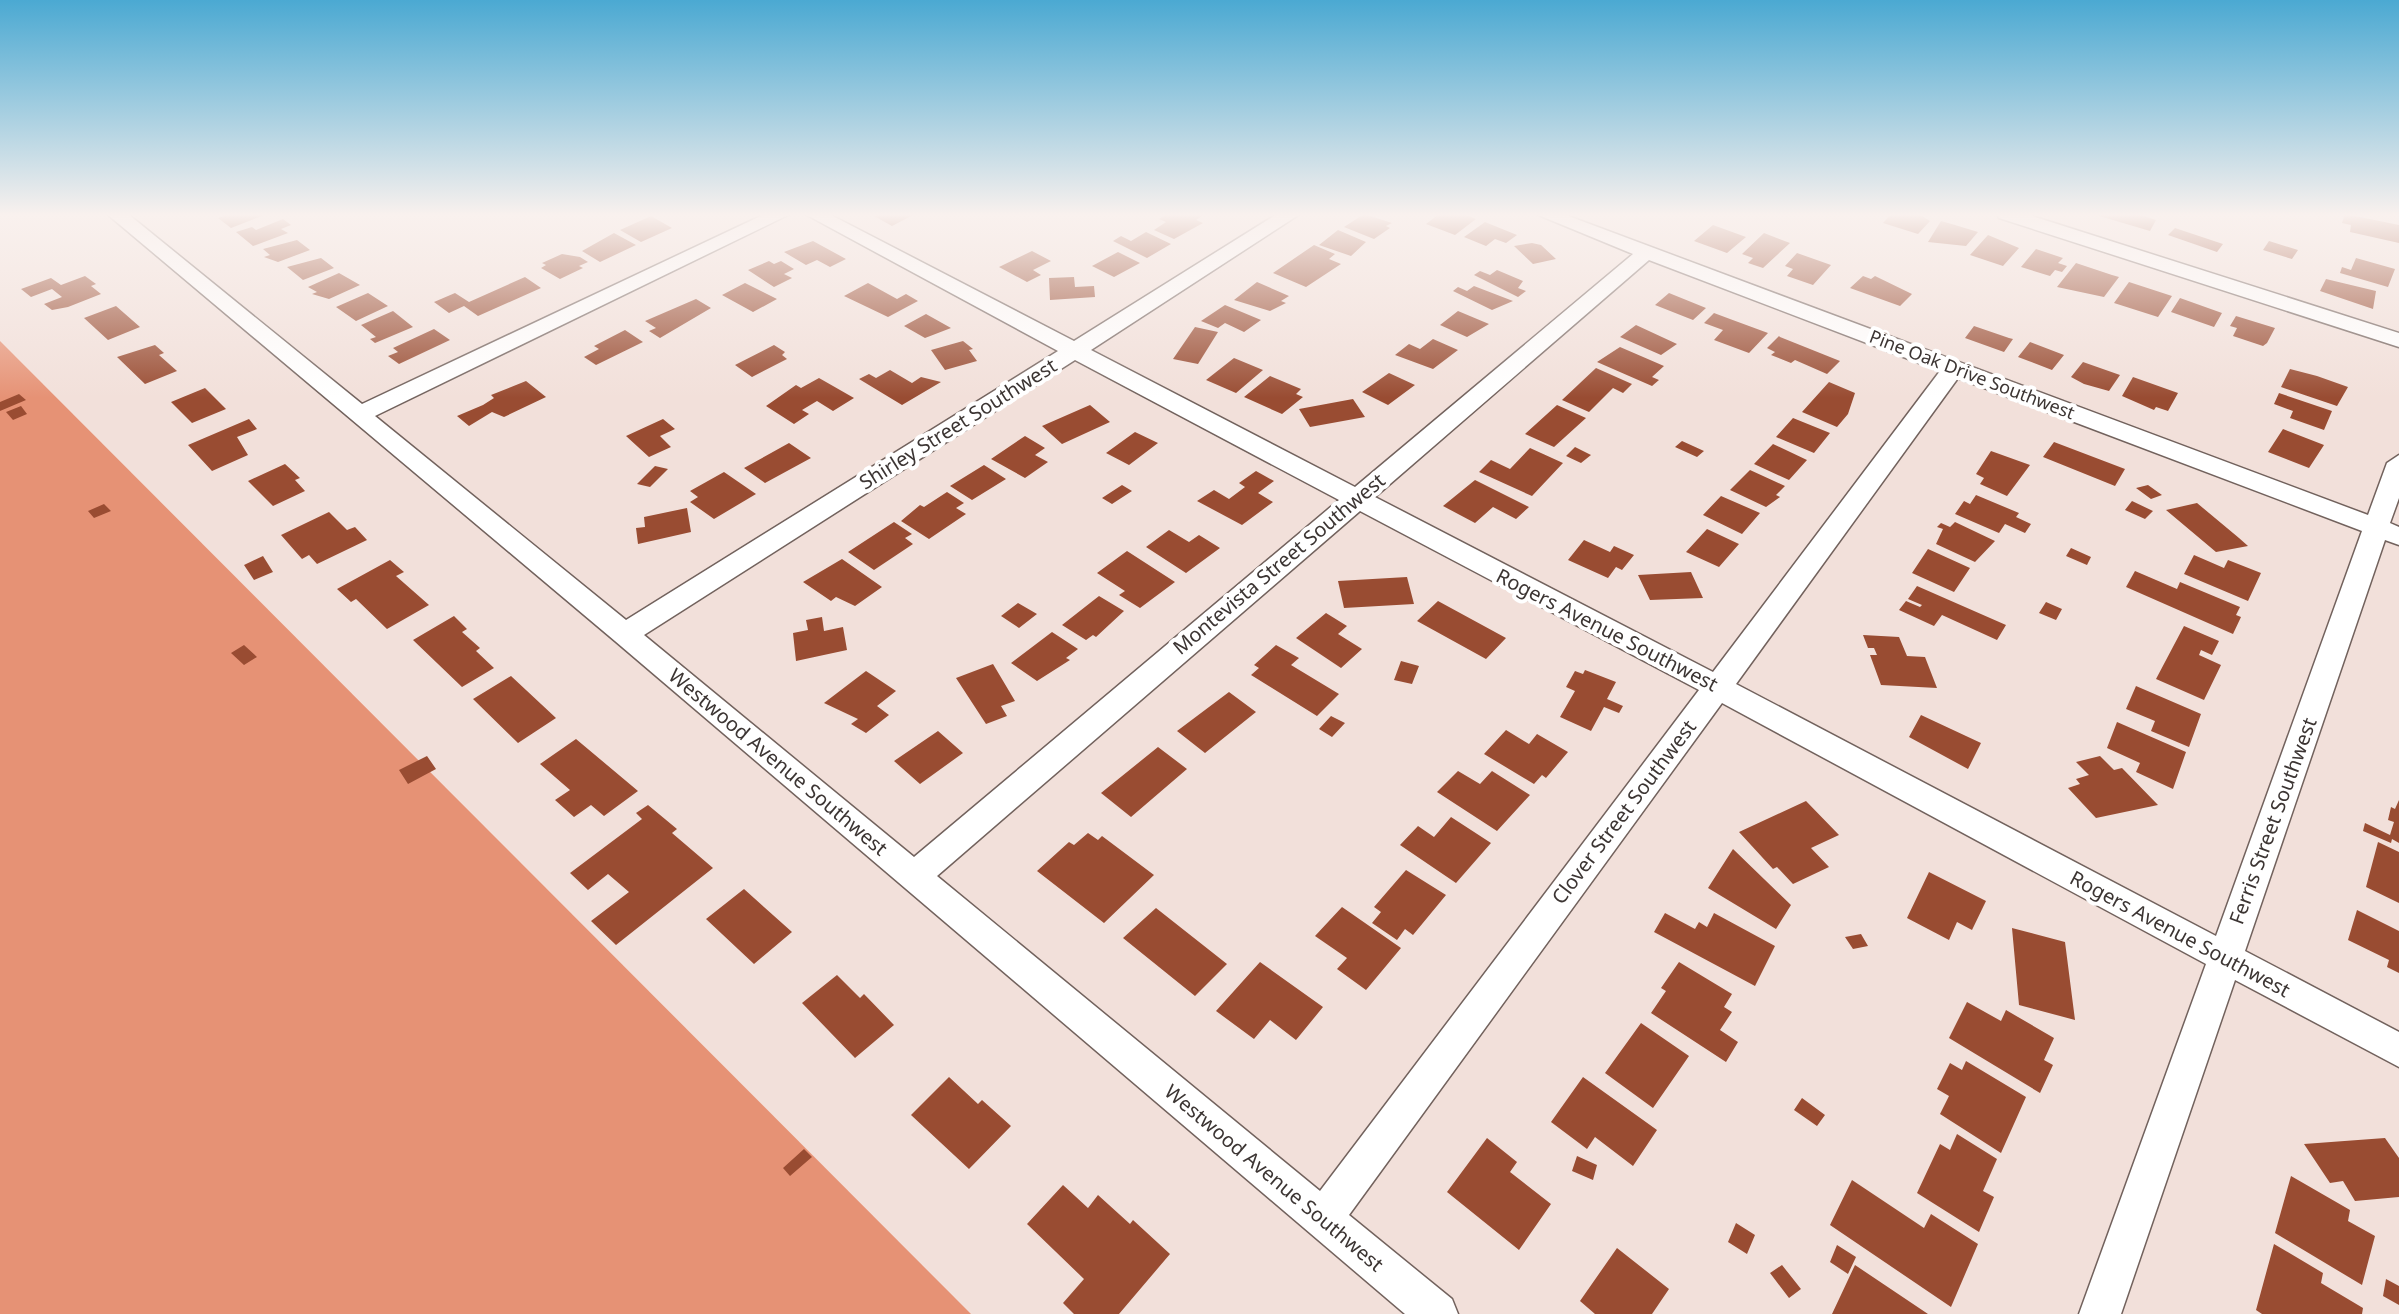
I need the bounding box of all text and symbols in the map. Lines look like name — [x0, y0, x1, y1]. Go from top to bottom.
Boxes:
street label: Pine Oak Drive Southwest — [1866, 324, 2079, 425]
street label: Shirley Street Southwest — [854, 352, 1062, 495]
street label: Montevista Street Southwest — [1167, 467, 1390, 660]
street label: Rogers Avenue Southwest — [1492, 562, 1723, 697]
street label: Westwood Avenue Southwest — [663, 662, 893, 861]
street label: Clover Street Southwest — [1545, 714, 1702, 909]
street label: Ferris Street Southwest — [2223, 714, 2322, 928]
street label: Rogers Avenue Southwest — [2066, 864, 2295, 1003]
street label: Westwood Avenue Southwest — [1159, 1078, 1389, 1277]

